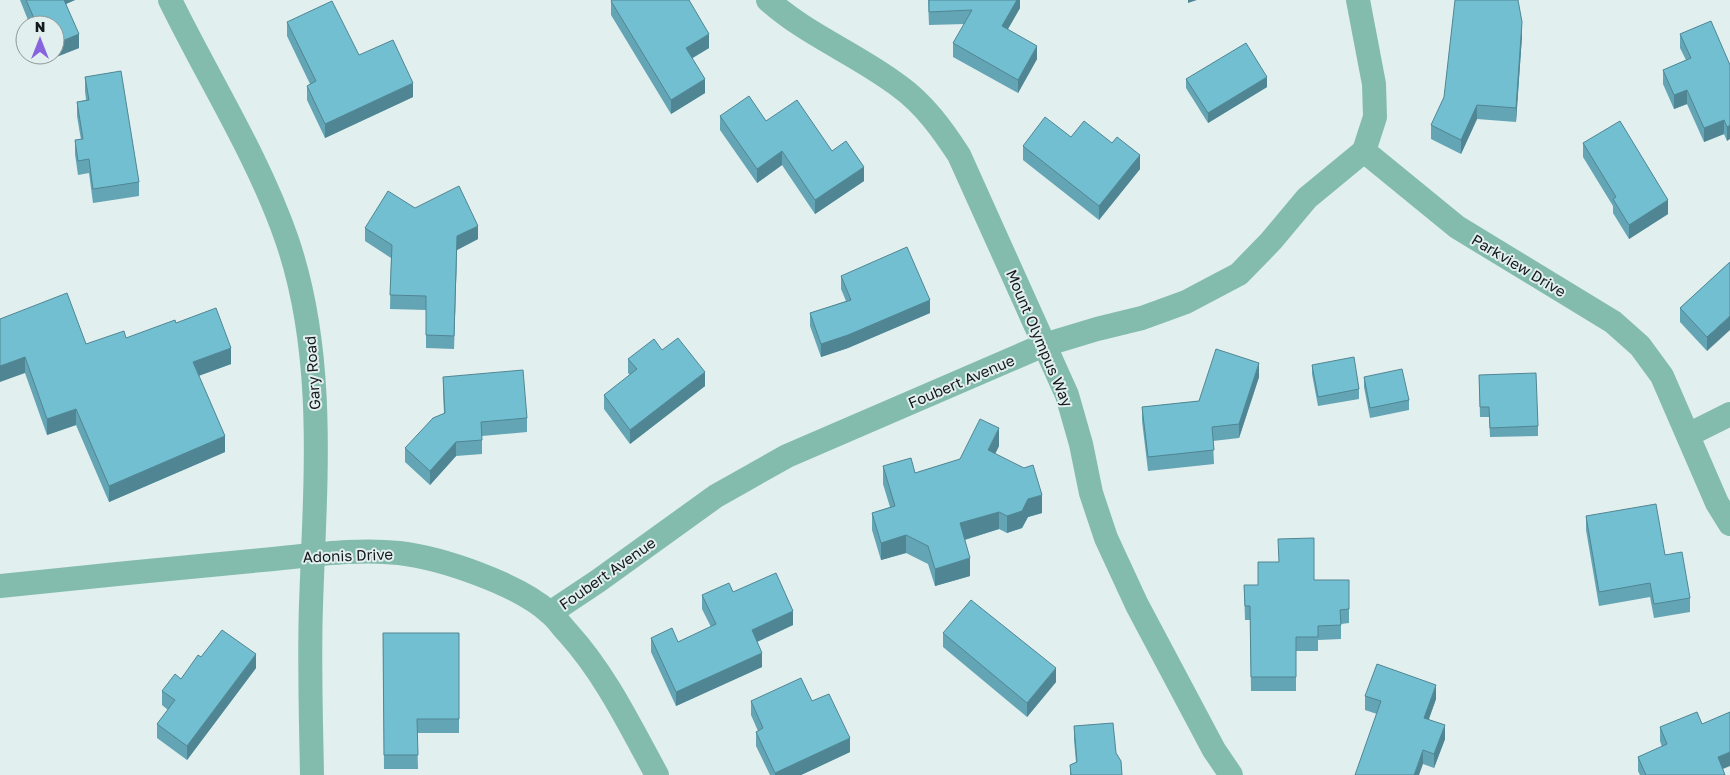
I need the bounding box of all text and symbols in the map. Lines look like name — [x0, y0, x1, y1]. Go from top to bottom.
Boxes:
north arrow — [15, 15, 65, 65]
text: N — [35, 18, 45, 35]
street label: Parkview Drive — [1469, 230, 1570, 300]
street label: Mount Olympus Way — [1003, 267, 1077, 410]
street label: Gary Road — [300, 335, 324, 411]
street label: Foubert Avenue — [905, 350, 1017, 411]
street label: Foubert Avenue — [555, 533, 659, 613]
street label: Adonis Drive — [303, 544, 394, 566]

